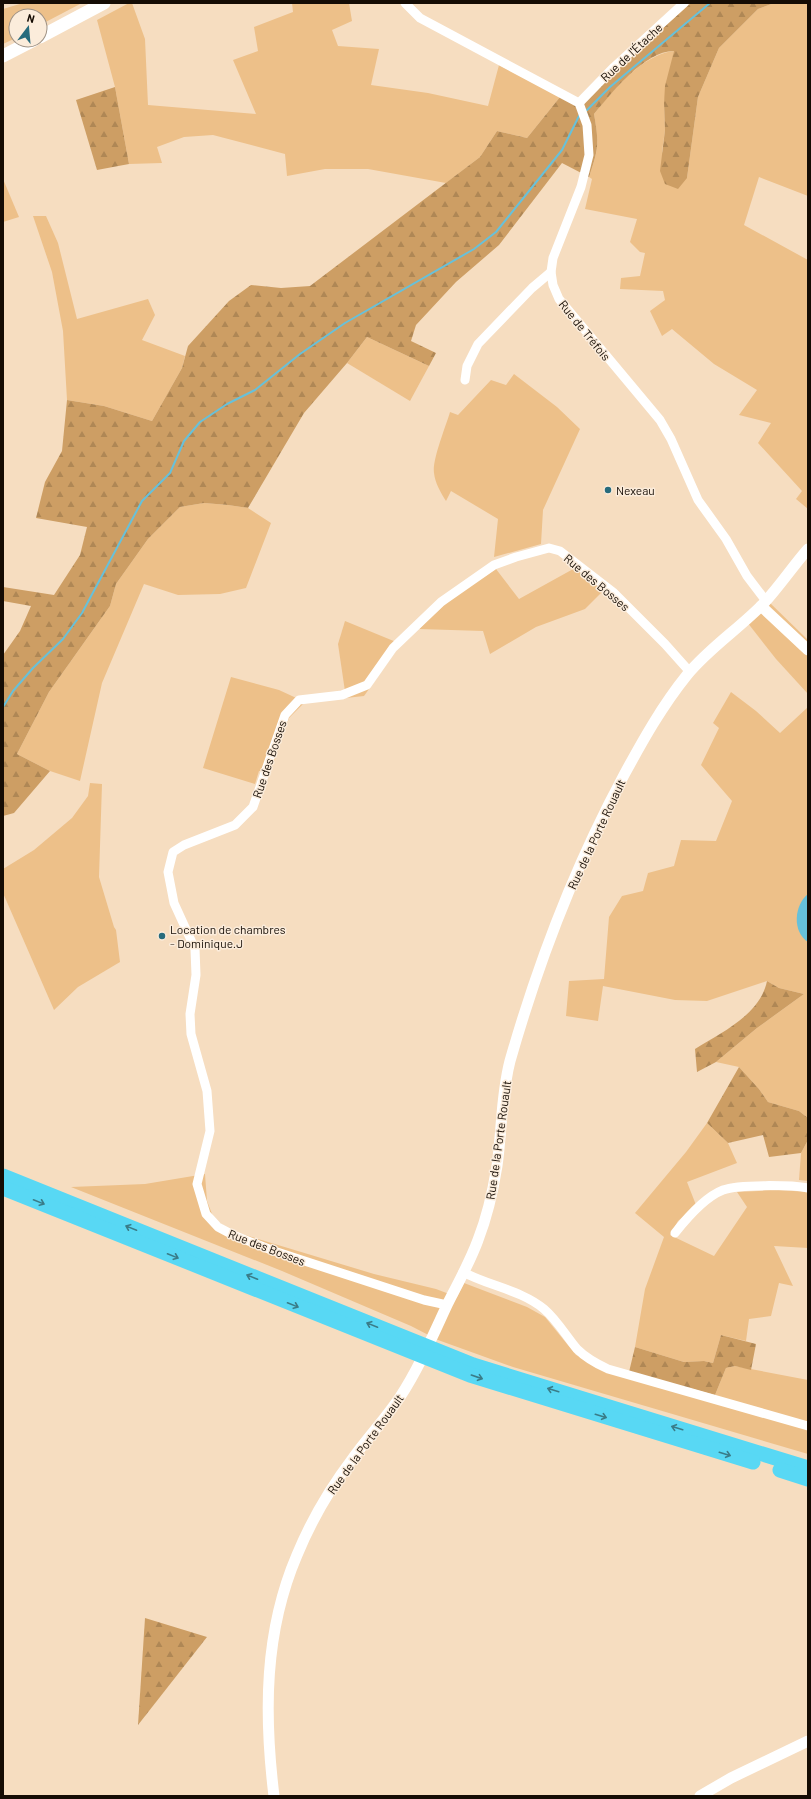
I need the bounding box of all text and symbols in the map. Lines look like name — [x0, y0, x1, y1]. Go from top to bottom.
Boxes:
north arrow — [8, 8, 48, 48]
text: N — [26, 11, 36, 25]
street label: Rue de l'Étache — [597, 20, 665, 84]
street label: Rue de Tréfois — [556, 297, 614, 363]
place label: Nexeau — [616, 483, 655, 497]
marker: Nexeau — [603, 485, 613, 495]
street label: Rue des Bosses — [561, 551, 633, 614]
street label: Rue des Bosses — [249, 718, 289, 800]
street label: Rue de la Porte Rouault — [564, 777, 628, 891]
place label: Location de chambres - Dominique.J — [170, 922, 286, 950]
marker: Location de chambres - Dominique.J — [157, 931, 167, 941]
street label: Rue de la Porte Rouault — [483, 1080, 513, 1200]
one-way arrow — [33, 1199, 45, 1207]
one-way arrow — [126, 1224, 138, 1231]
street label: Rue des Bosses — [227, 1226, 308, 1268]
one-way arrow — [166, 1253, 178, 1261]
one-way arrow — [246, 1272, 258, 1280]
one-way arrow — [287, 1301, 299, 1309]
one-way arrow — [367, 1321, 379, 1329]
one-way arrow — [470, 1374, 482, 1382]
one-way arrow — [546, 1386, 559, 1393]
street label: Rue de la Porte Rouault — [324, 1391, 406, 1497]
one-way arrow — [594, 1413, 607, 1420]
one-way arrow — [671, 1424, 684, 1431]
one-way arrow — [718, 1451, 731, 1458]

